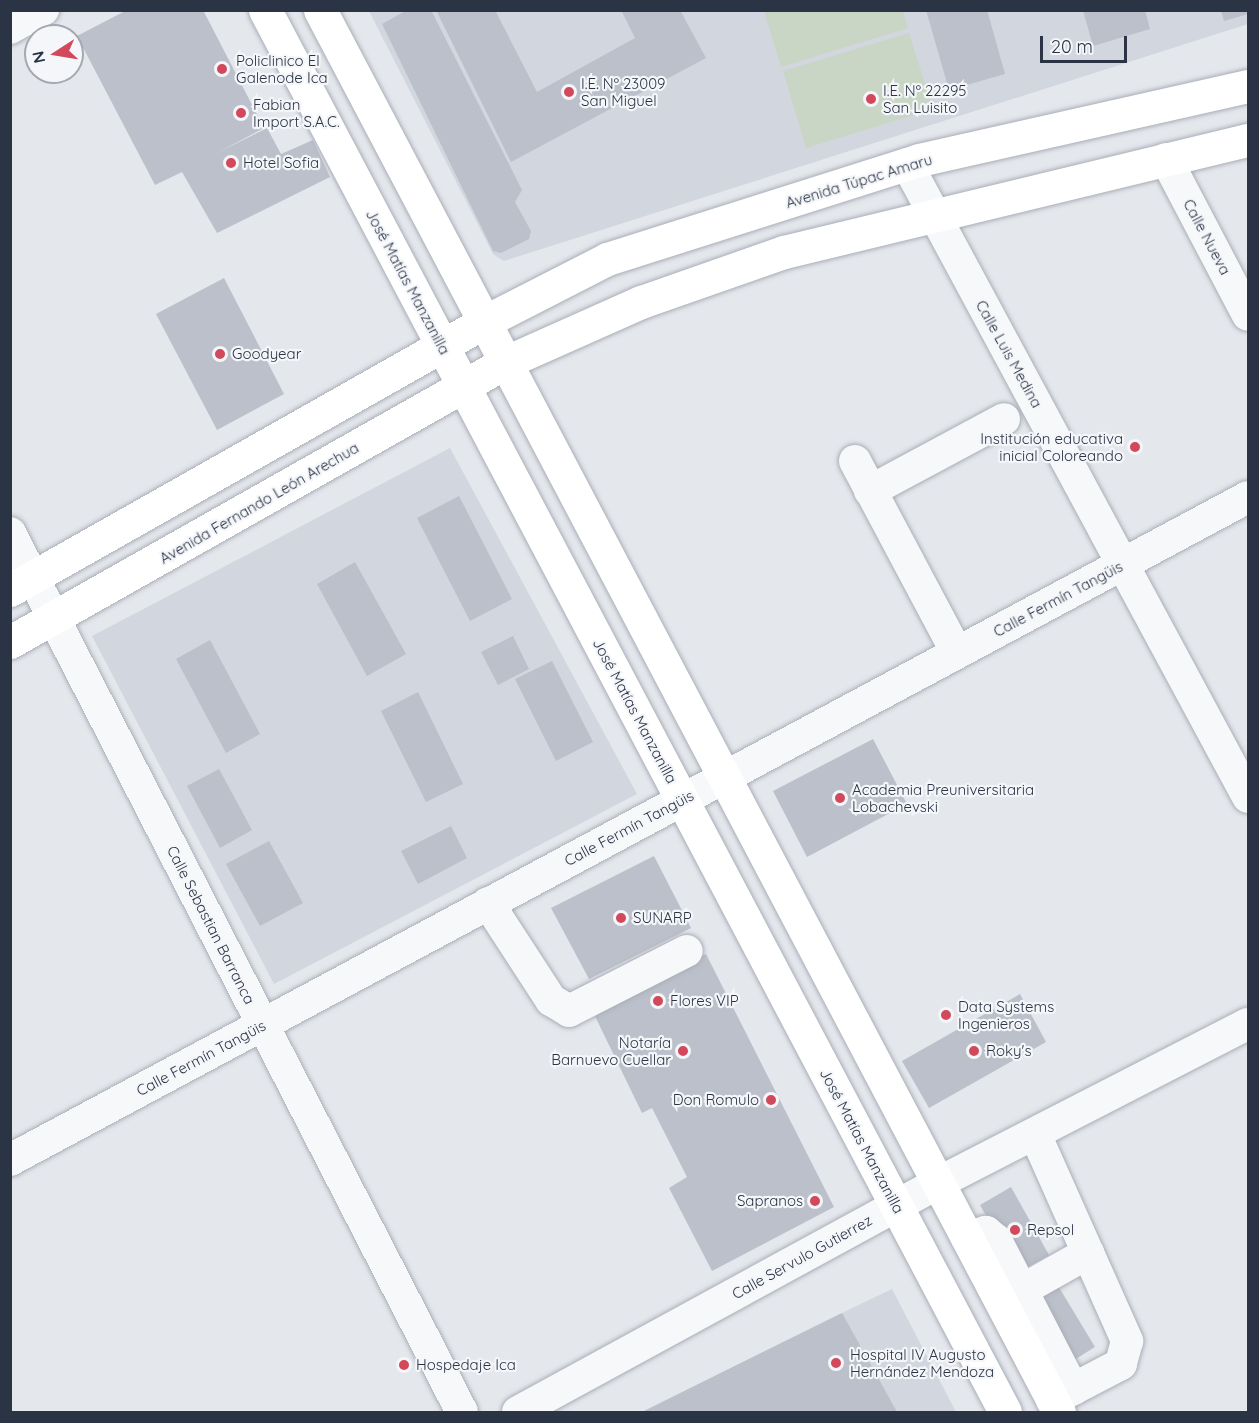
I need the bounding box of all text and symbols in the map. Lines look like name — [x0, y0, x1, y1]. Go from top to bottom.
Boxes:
north arrow — [24, 24, 84, 84]
scale bar — [1043, 24, 1130, 62]
text: 20 m — [1051, 35, 1093, 58]
text: N — [27, 50, 49, 65]
place label: Policlinico El Galenode Ica — [236, 51, 327, 86]
marker: Policlinico El Galenode Ica — [213, 60, 231, 78]
place label: I.E. Nº 23009 San Miguel — [581, 74, 665, 109]
place label: I.E. Nº 22295 San Luisito — [883, 81, 967, 116]
marker: I.E. Nº 23009 San Miguel — [562, 85, 576, 99]
marker: I.E. Nº 22295 San Luisito — [864, 92, 878, 106]
place label: Fabian Import S.A.C. — [253, 95, 340, 130]
marker: Fabian Import S.A.C. — [234, 106, 248, 120]
street label: Avenida Túpac Amaru — [783, 150, 935, 212]
place label: Hotel Sofia — [243, 154, 319, 172]
marker: Hotel Sofia — [224, 156, 238, 170]
street label: Calle Nueva — [1180, 196, 1234, 278]
street label: José Matías Manzanilla — [362, 206, 454, 358]
street label: Calle Luis Medina — [972, 297, 1046, 411]
place label: Goodyear — [232, 345, 301, 363]
marker: Goodyear — [213, 347, 227, 361]
place label: Institución educativa inicial Coloreando — [980, 429, 1123, 464]
street label: Avenida Fernando León Arechua — [156, 439, 362, 567]
marker: Institución educativa inicial Coloreando — [1128, 440, 1142, 454]
street label: Calle Fermín Tangüis — [990, 557, 1126, 641]
street label: José Matías Manzanilla — [589, 635, 681, 787]
place label: Academia Preuniversitaria Lobachevski — [852, 780, 1034, 815]
street label: Calle Fermín Tangüis — [561, 786, 697, 870]
marker: Academia Preuniversitaria Lobachevski — [833, 791, 847, 805]
street label: Calle Sebastian Barranca — [163, 843, 259, 1007]
place label: SUNARP — [633, 909, 692, 927]
marker: SUNARP — [614, 911, 628, 925]
place label: Flores VIP — [670, 992, 739, 1010]
marker: Flores VIP — [651, 994, 665, 1008]
place label: Data Systems Ingenieros — [958, 997, 1054, 1032]
marker: Data Systems Ingenieros — [939, 1008, 953, 1022]
street label: Calle Fermín Tangüis — [133, 1016, 269, 1100]
place label: Notaría Barnuevo Cuellar — [551, 1033, 671, 1068]
place label: Roky's — [986, 1042, 1032, 1060]
marker: Notaría Barnuevo Cuellar — [676, 1044, 690, 1058]
marker: Roky's — [967, 1044, 981, 1058]
street label: José Matías Manzanilla — [816, 1065, 908, 1217]
place label: Don Romulo — [673, 1091, 759, 1109]
marker: Don Romulo — [764, 1093, 778, 1107]
place label: Sapranos — [737, 1192, 803, 1210]
marker: Sapranos — [808, 1194, 822, 1208]
street label: Calle Servulo Gutierrez — [729, 1211, 875, 1303]
place label: Repsol — [1027, 1221, 1074, 1239]
marker: Repsol — [1008, 1223, 1022, 1237]
place label: Hospital IV Augusto Hernández Mendoza — [850, 1345, 994, 1380]
marker: Hospital IV Augusto Hernández Mendoza — [827, 1354, 845, 1372]
place label: Hospedaje Ica — [416, 1356, 516, 1374]
marker: Hospedaje Ica — [397, 1358, 411, 1372]

